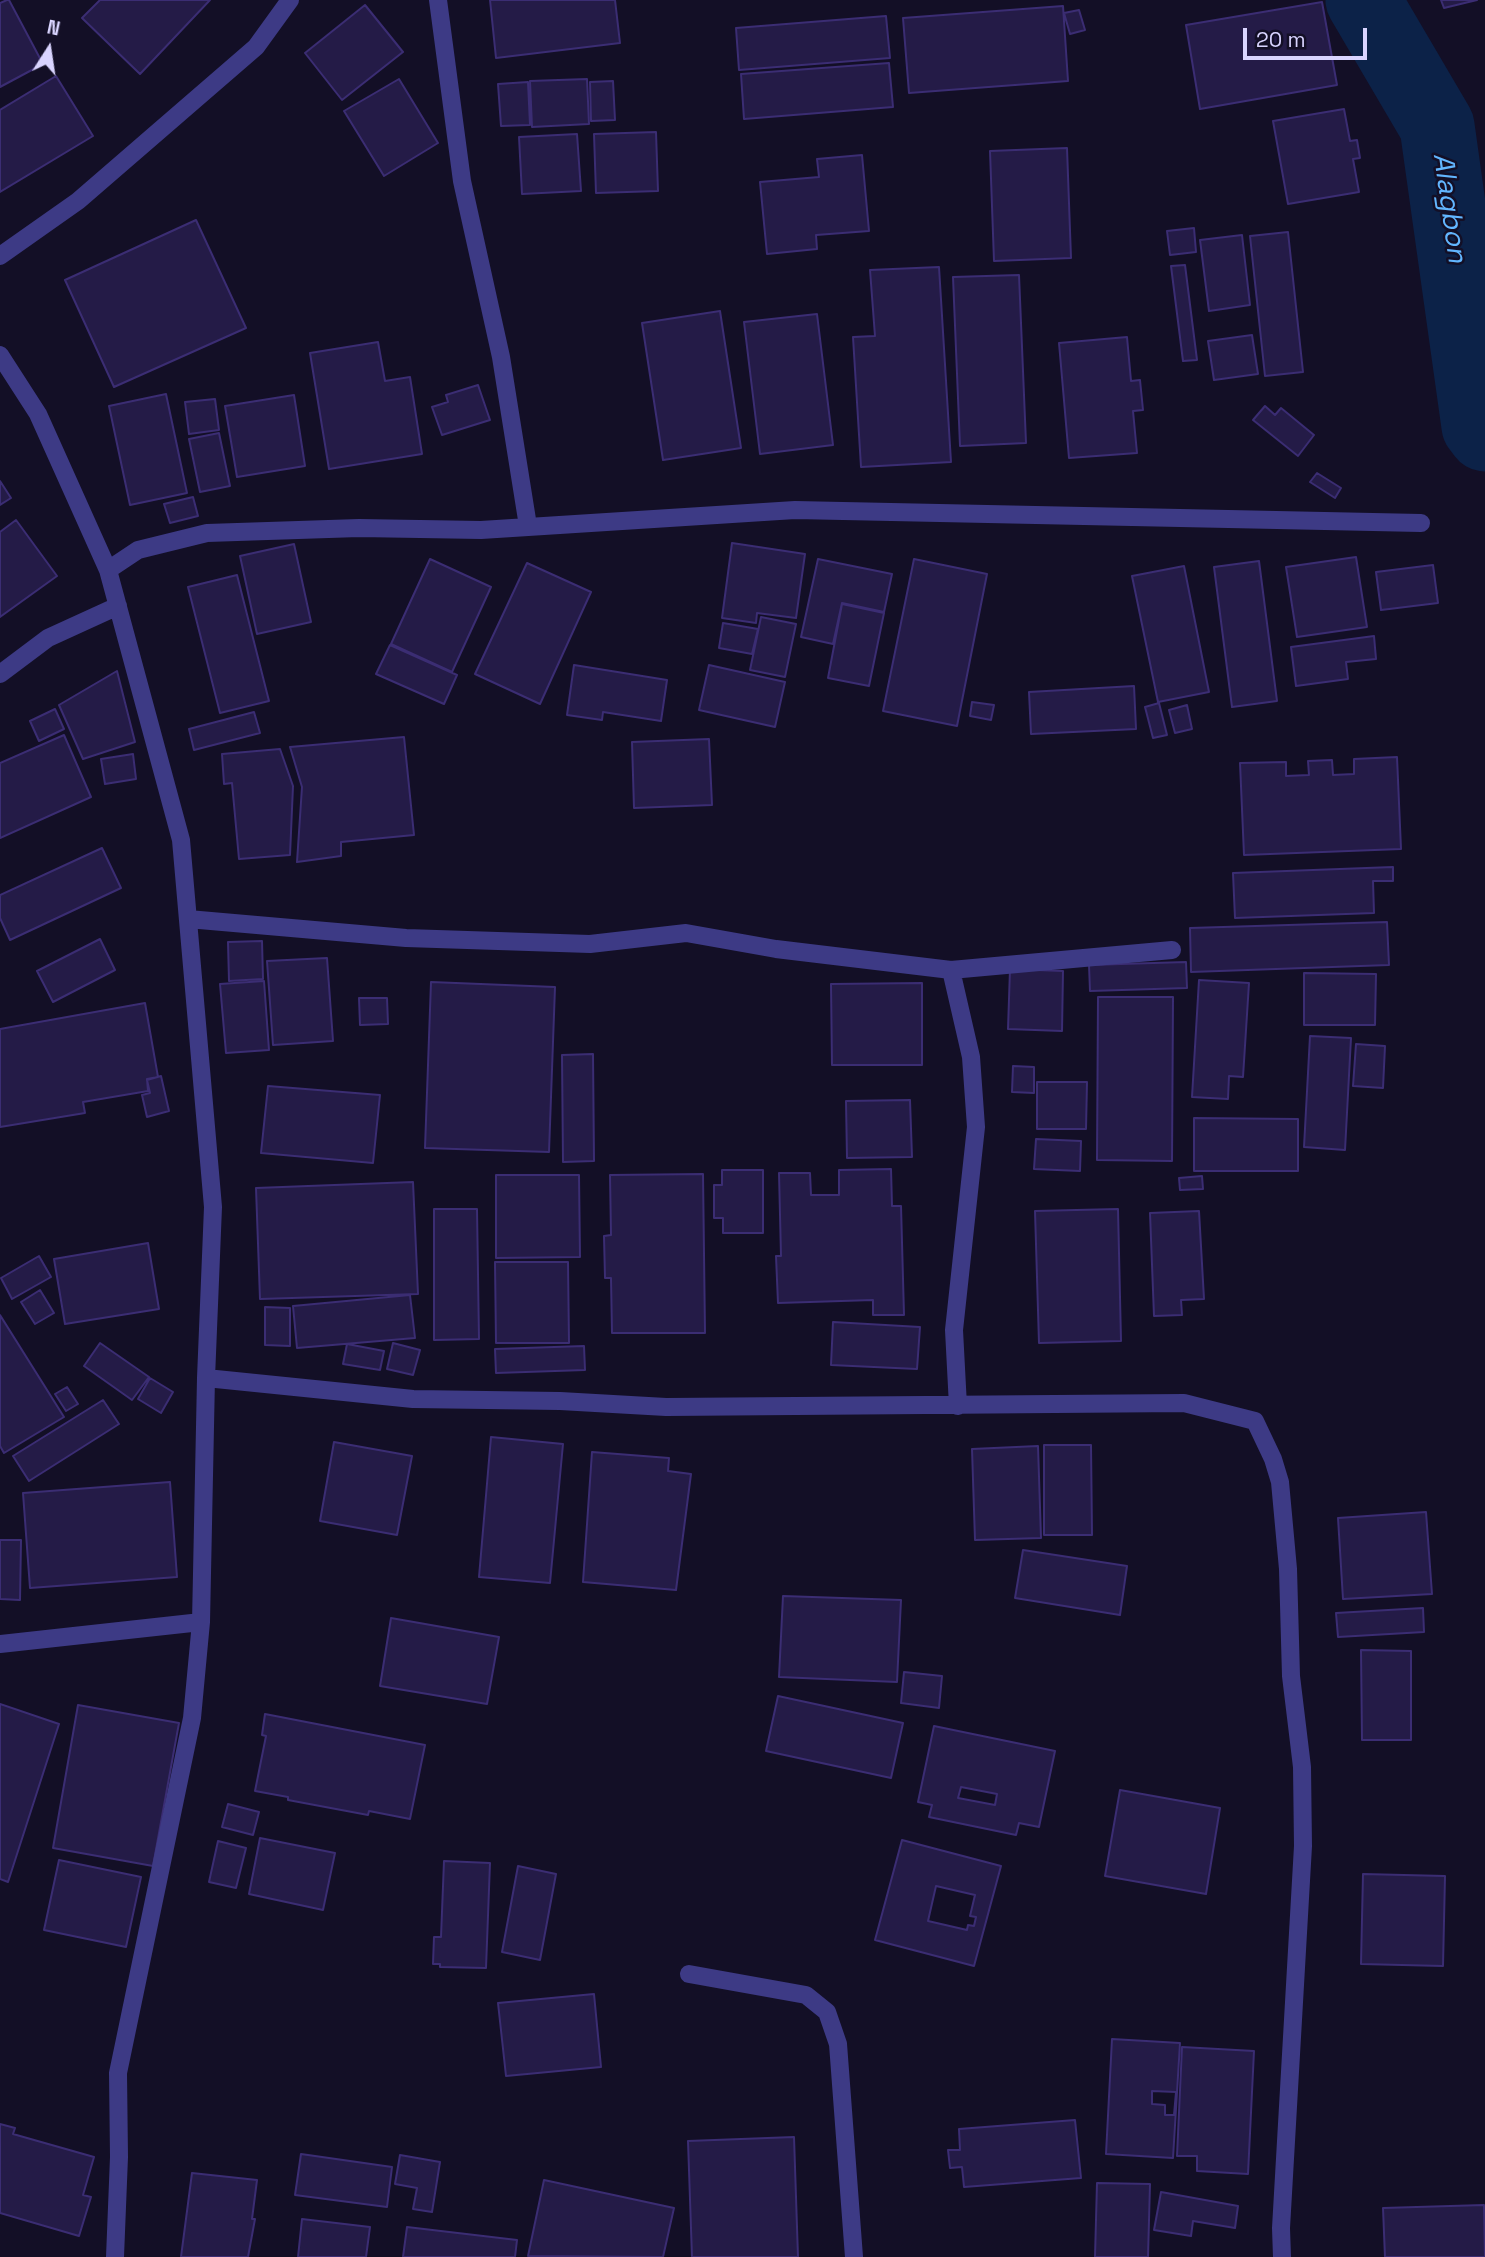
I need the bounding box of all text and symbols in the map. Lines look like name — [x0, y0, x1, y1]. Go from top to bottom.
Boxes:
north arrow — [14, 14, 84, 84]
text: N — [45, 14, 62, 42]
scale bar — [1247, 14, 1371, 58]
text: 20 m — [1256, 26, 1306, 53]
water label: Alagbon — [1425, 151, 1473, 265]

